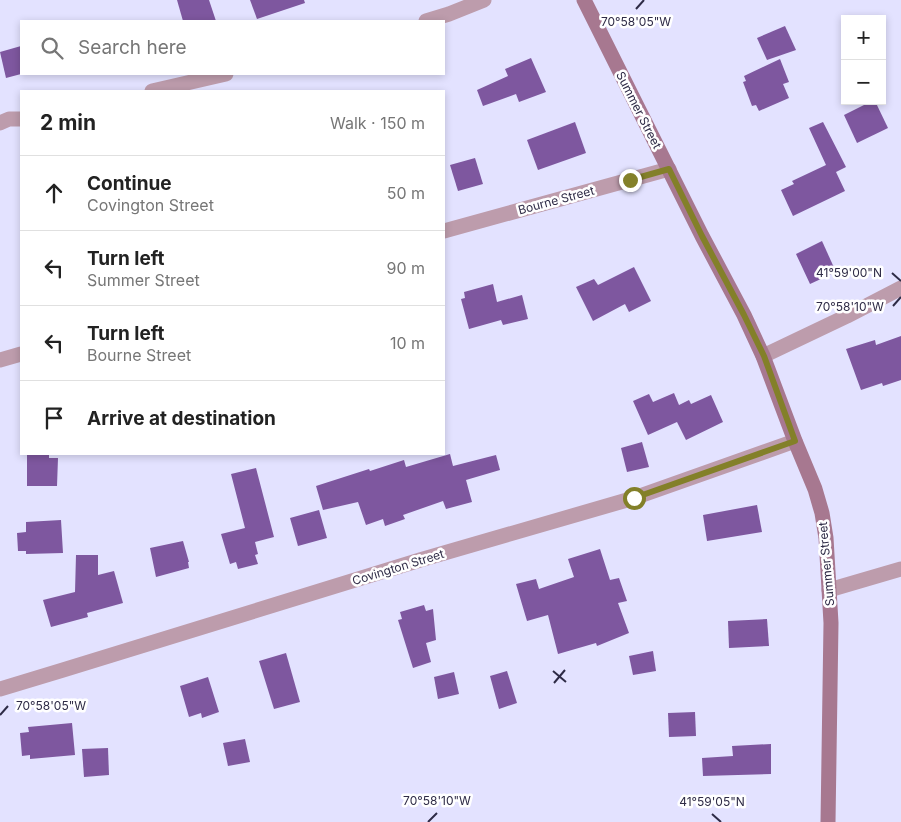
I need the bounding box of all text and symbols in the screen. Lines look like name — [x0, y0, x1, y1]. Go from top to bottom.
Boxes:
text: 70°58'05"W — [601, 14, 671, 29]
map controls — [841, 15, 886, 105]
button: + — [841, 15, 886, 60]
search box — [20, 20, 445, 75]
icon: search — [38, 34, 66, 62]
text: Search here — [78, 36, 187, 59]
button: − — [841, 60, 886, 105]
street label: Summer Street — [613, 69, 665, 151]
text: 2 min — [40, 110, 96, 135]
text: Walk · 150 m — [330, 113, 425, 133]
route end — [619, 169, 642, 192]
text: Continue — [87, 172, 172, 195]
icon: ahead — [40, 179, 68, 207]
text: 50 m — [387, 183, 425, 203]
street label: Bourne Street — [516, 183, 596, 217]
text: Covington Street — [87, 195, 214, 215]
text: Turn left — [87, 247, 165, 270]
icon: left — [40, 254, 68, 282]
text: 90 m — [386, 258, 425, 278]
text: 41°59'00"N — [816, 265, 882, 280]
text: Summer Street — [87, 270, 200, 290]
text: 70°58'10"W — [816, 299, 884, 314]
text: Turn left — [87, 322, 165, 345]
icon: left — [40, 329, 68, 357]
text: 10 m — [390, 333, 425, 353]
text: Bourne Street — [87, 345, 191, 365]
icon: arrive — [40, 404, 68, 432]
text: Arrive at destination — [87, 407, 276, 430]
route start — [623, 487, 646, 510]
street label: Summer Street — [815, 521, 837, 607]
street label: Covington Street — [350, 546, 446, 588]
text: 70°58'05"W — [16, 698, 86, 713]
text: 70°58'10"W — [403, 793, 471, 808]
text: 41°59'05"N — [679, 794, 745, 809]

